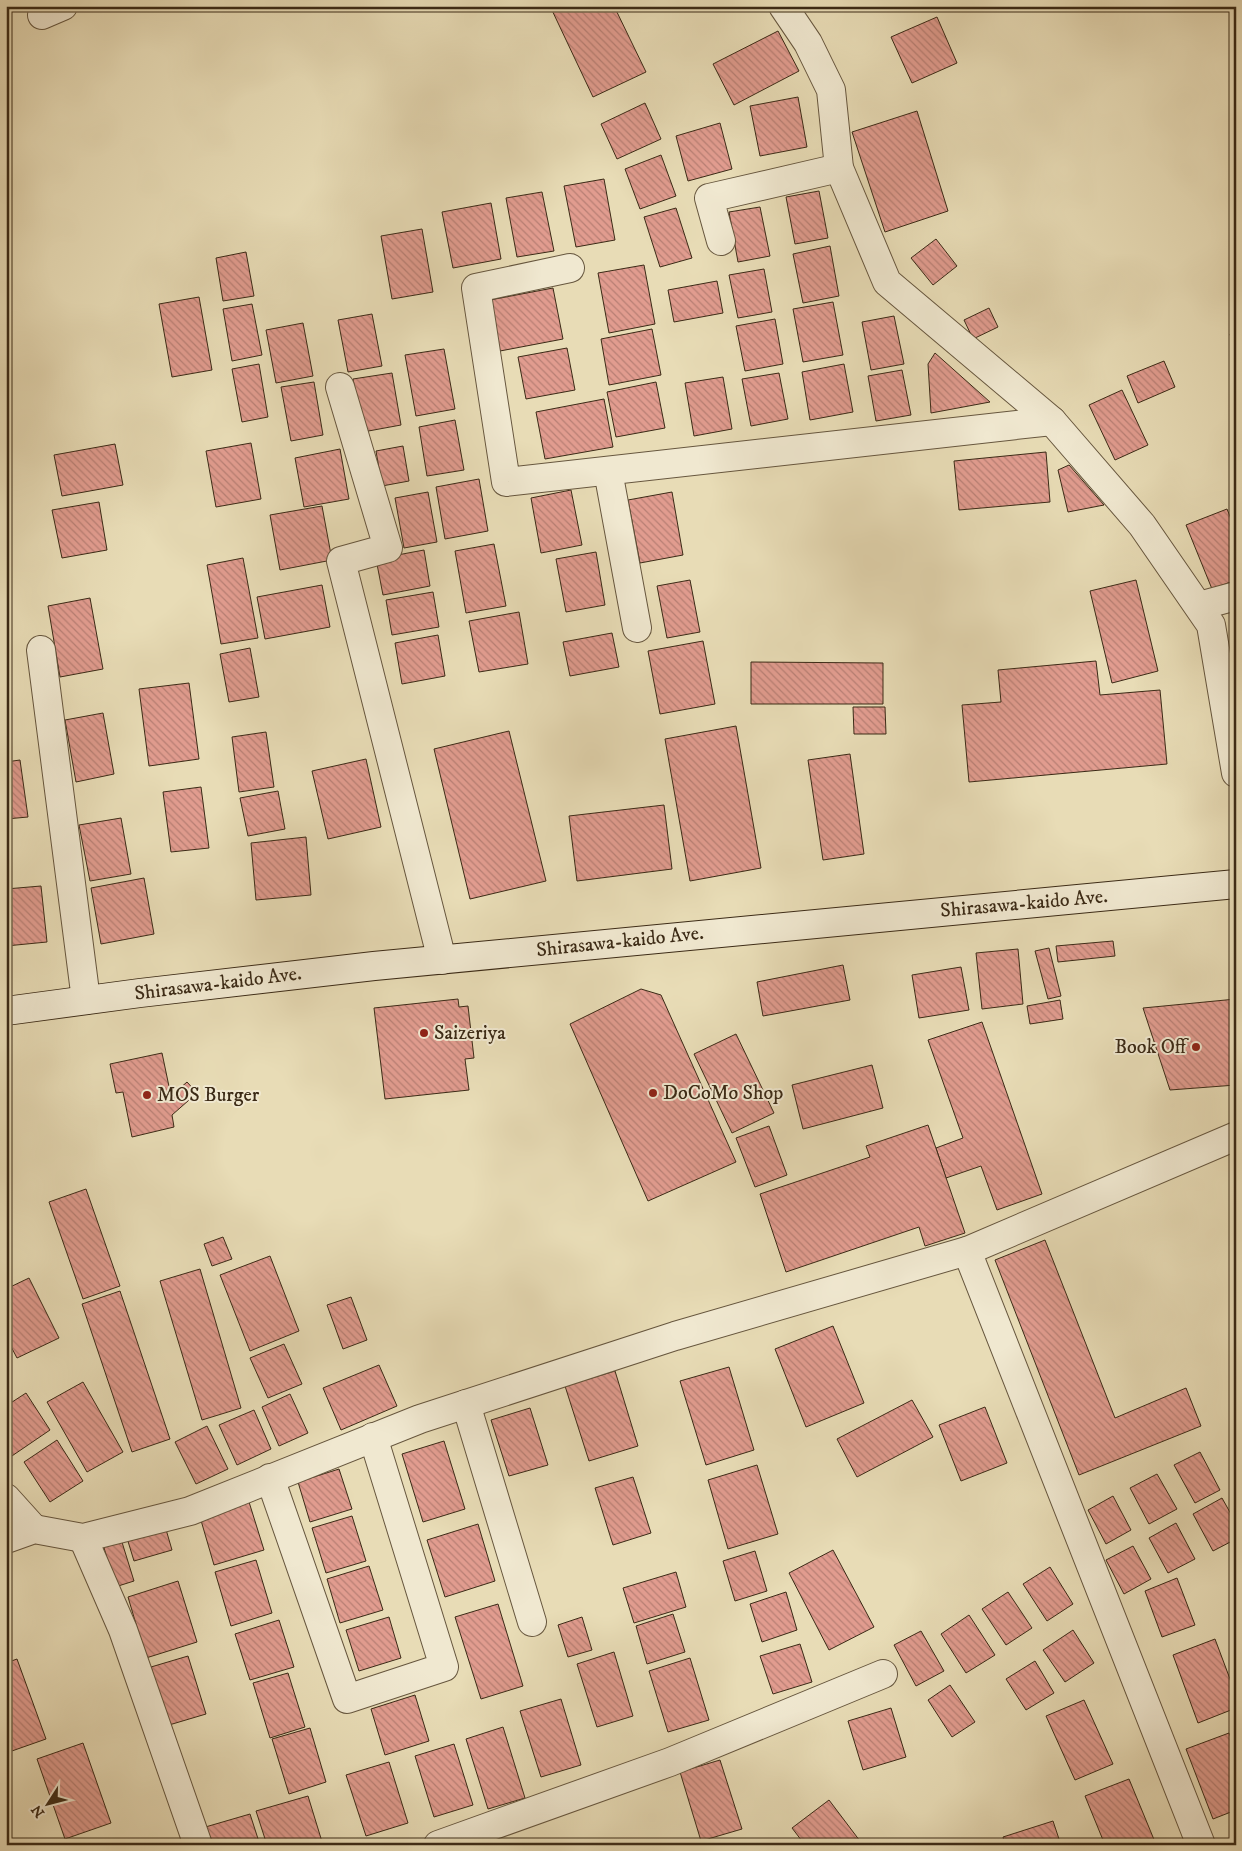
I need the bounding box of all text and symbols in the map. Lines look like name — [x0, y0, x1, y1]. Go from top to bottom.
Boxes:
street label: Shirasawa-kaido Ave. — [939, 884, 1109, 924]
street label: Shirasawa-kaido Ave. — [535, 921, 705, 963]
street label: Shirasawa-kaido Ave. — [133, 961, 303, 1007]
place label: Saizeriya — [434, 1021, 506, 1046]
marker: Saizeriya — [418, 1027, 430, 1039]
place label: Book Off — [1114, 1035, 1190, 1060]
marker: Book Off — [1190, 1041, 1202, 1053]
place label: DoCoMo Shop — [663, 1081, 783, 1106]
place label: MOS Burger — [157, 1083, 260, 1108]
marker: DoCoMo Shop — [647, 1087, 659, 1099]
marker: MOS Burger — [141, 1089, 153, 1101]
north arrow — [22, 1778, 72, 1828]
text: N — [27, 1801, 49, 1821]

